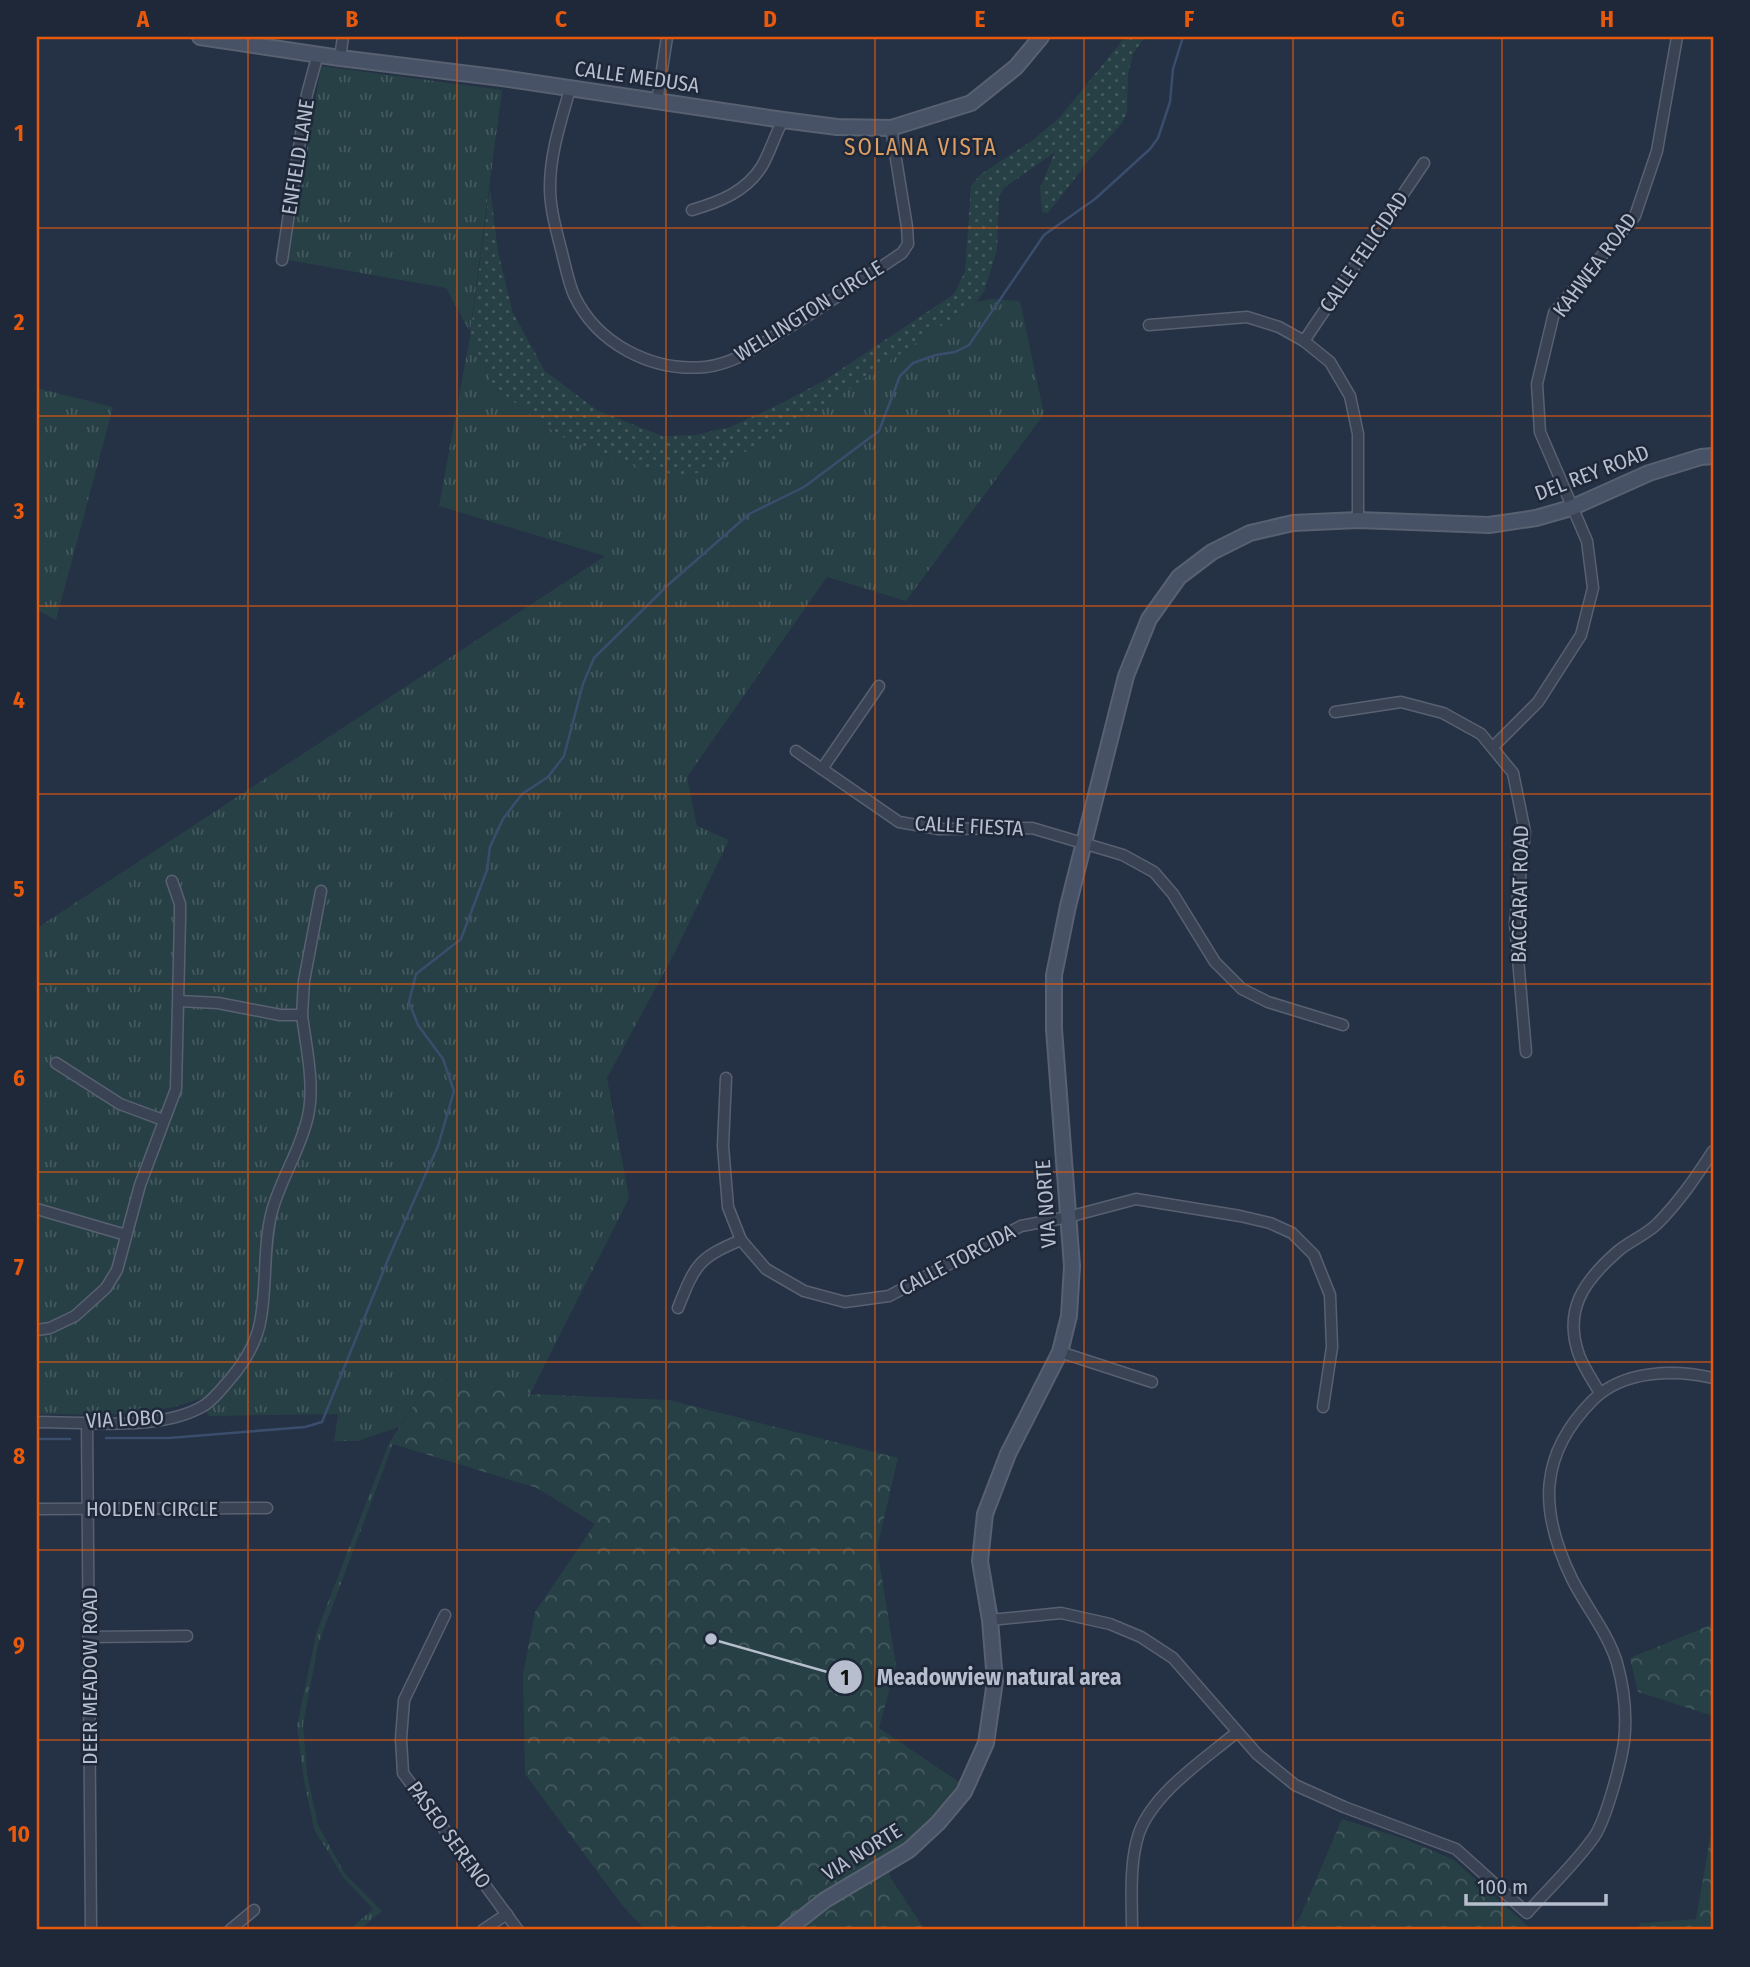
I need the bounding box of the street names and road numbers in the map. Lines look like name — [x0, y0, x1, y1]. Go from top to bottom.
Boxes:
street label: CALLE MEDUSA — [573, 55, 701, 99]
street label: ENFIELD LANE — [276, 97, 320, 217]
street label: CALLE FELICIDAD — [1314, 187, 1414, 317]
street label: KAHWEA ROAD — [1547, 208, 1643, 322]
street label: WELLINGTON CIRCLE — [730, 255, 889, 367]
street label: DEL REY ROAD — [1531, 439, 1653, 507]
street label: CALLE FIESTA — [914, 810, 1024, 842]
street label: BACCARAT ROAD — [1506, 825, 1534, 963]
street label: VIA NORTE — [1030, 1159, 1062, 1249]
street label: CALLE TORCIDA — [894, 1219, 1020, 1301]
street label: VIA LOBO — [85, 1404, 165, 1434]
street label: HOLDEN CIRCLE — [86, 1496, 218, 1522]
street label: DEER MEADOW ROAD — [77, 1587, 103, 1765]
street label: PASEO SERENO — [401, 1776, 497, 1894]
street label: VIA NORTE — [817, 1817, 907, 1887]

